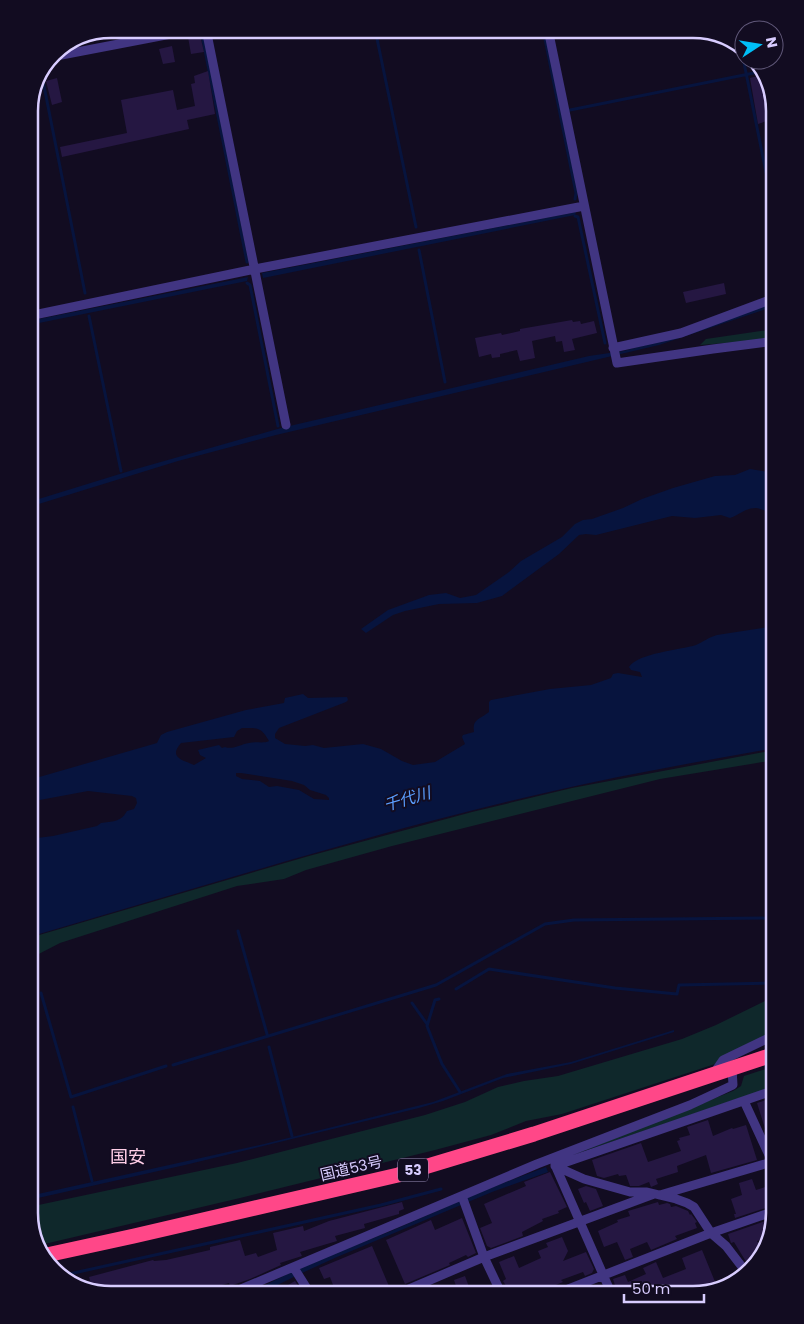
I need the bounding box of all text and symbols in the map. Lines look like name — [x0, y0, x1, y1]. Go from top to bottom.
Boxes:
north arrow — [734, 20, 784, 70]
text: N — [761, 35, 783, 50]
water label: 千代川 — [381, 781, 435, 817]
district label: 国安 — [110, 1144, 146, 1169]
street label: 国道53号 — [318, 1151, 384, 1185]
road number: 53 — [398, 1158, 428, 1182]
scale bar — [624, 1272, 704, 1304]
text: 50 m — [632, 1278, 670, 1299]

